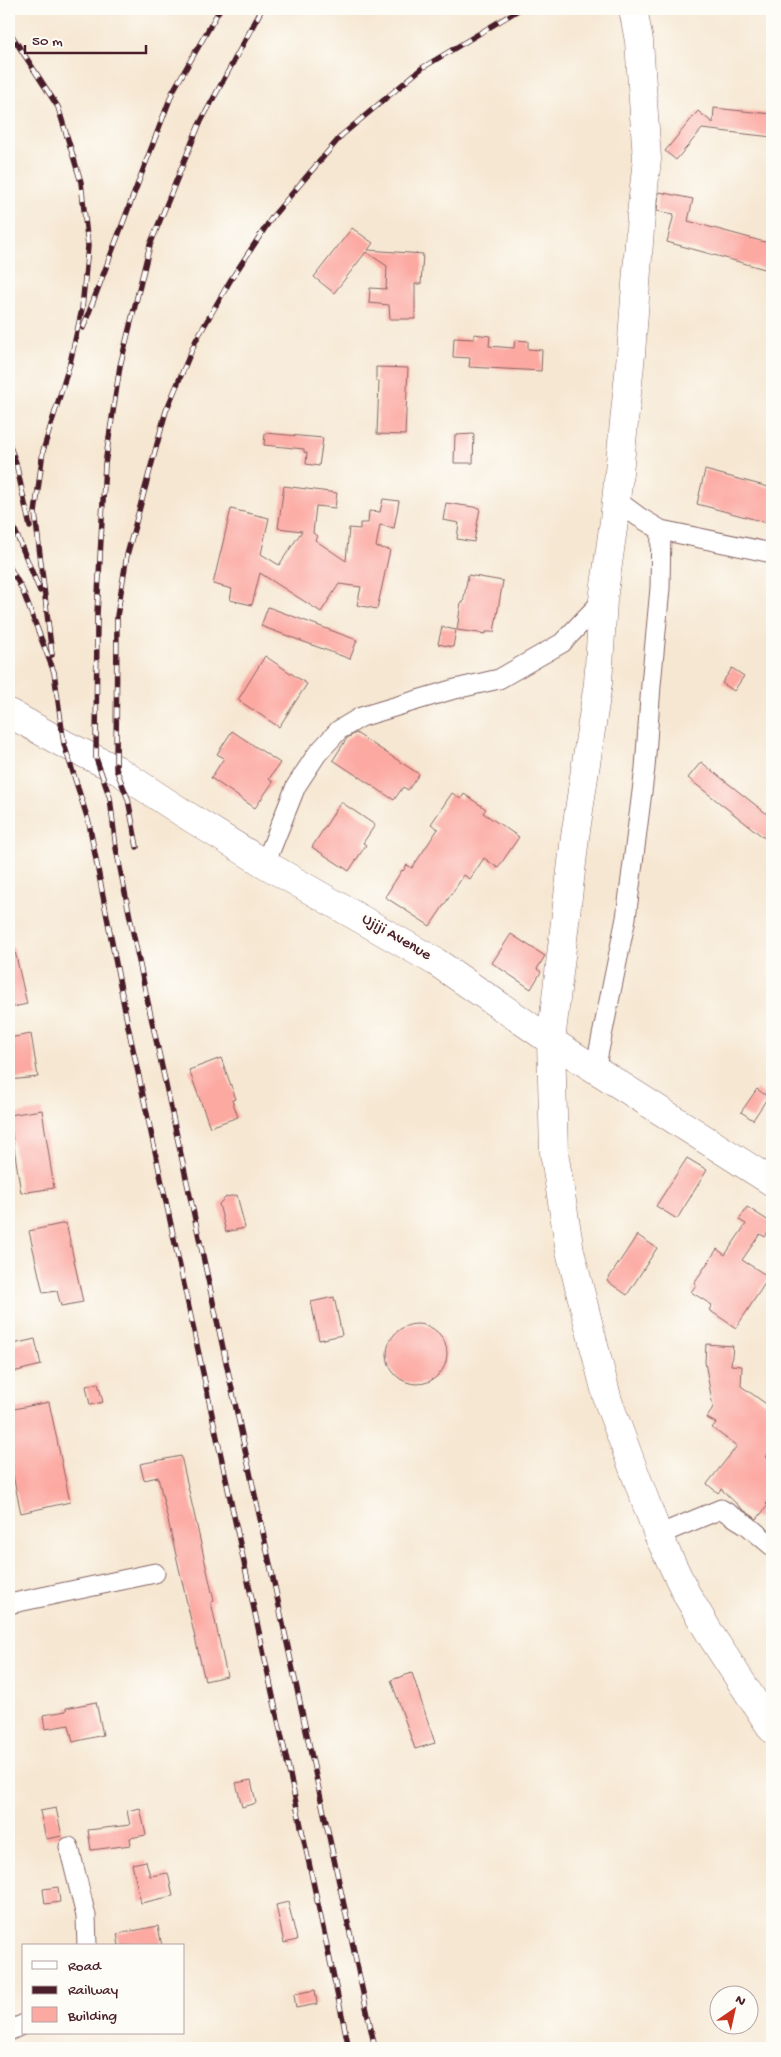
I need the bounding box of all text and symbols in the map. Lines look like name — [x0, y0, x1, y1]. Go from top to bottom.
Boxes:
scale bar — [25, 22, 146, 54]
text: 50 m — [32, 33, 63, 51]
street label: Ujiji Avenue — [358, 910, 435, 966]
legend — [22, 1944, 185, 2034]
text: Road — [68, 1958, 102, 1976]
text: Railway — [68, 1982, 119, 2000]
north arrow — [708, 1984, 758, 2034]
text: N — [731, 1992, 748, 2011]
text: Building — [67, 2008, 117, 2026]

